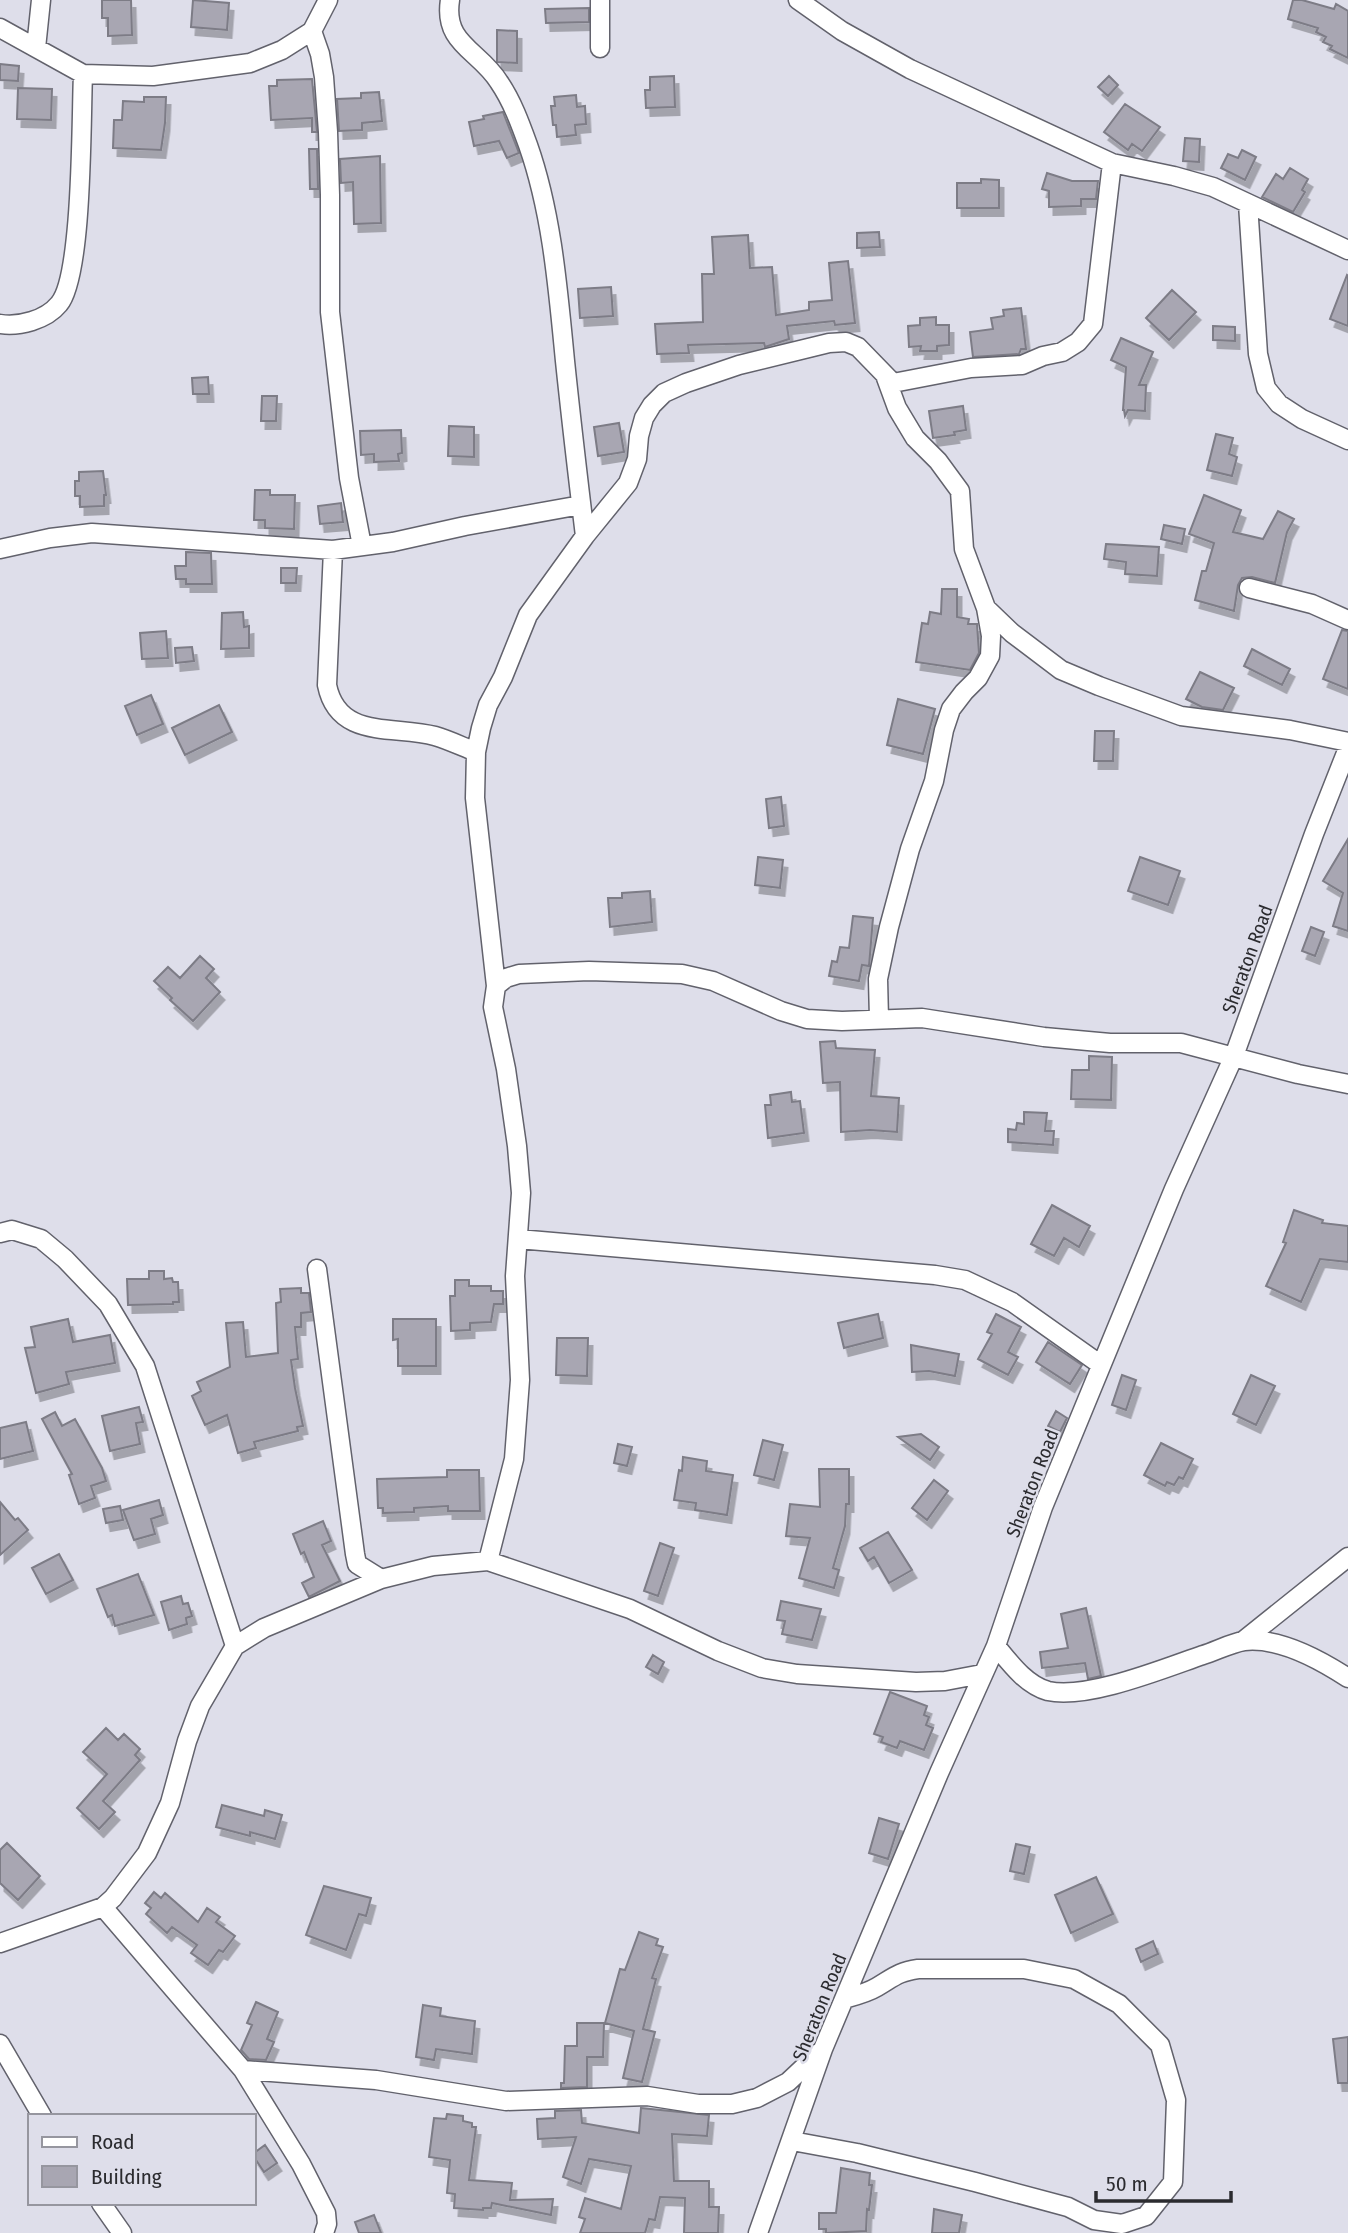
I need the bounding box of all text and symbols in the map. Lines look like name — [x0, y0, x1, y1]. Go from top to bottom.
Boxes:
street label: Sheraton Road — [1217, 902, 1278, 1017]
street label: Sheraton Road — [1001, 1426, 1064, 1540]
street label: Sheraton Road — [787, 1950, 851, 2064]
legend — [28, 2114, 256, 2205]
text: Road — [91, 2129, 135, 2155]
scale bar — [1096, 2160, 1231, 2204]
text: Building — [91, 2164, 162, 2190]
text: 50 m — [1106, 2171, 1148, 2197]

